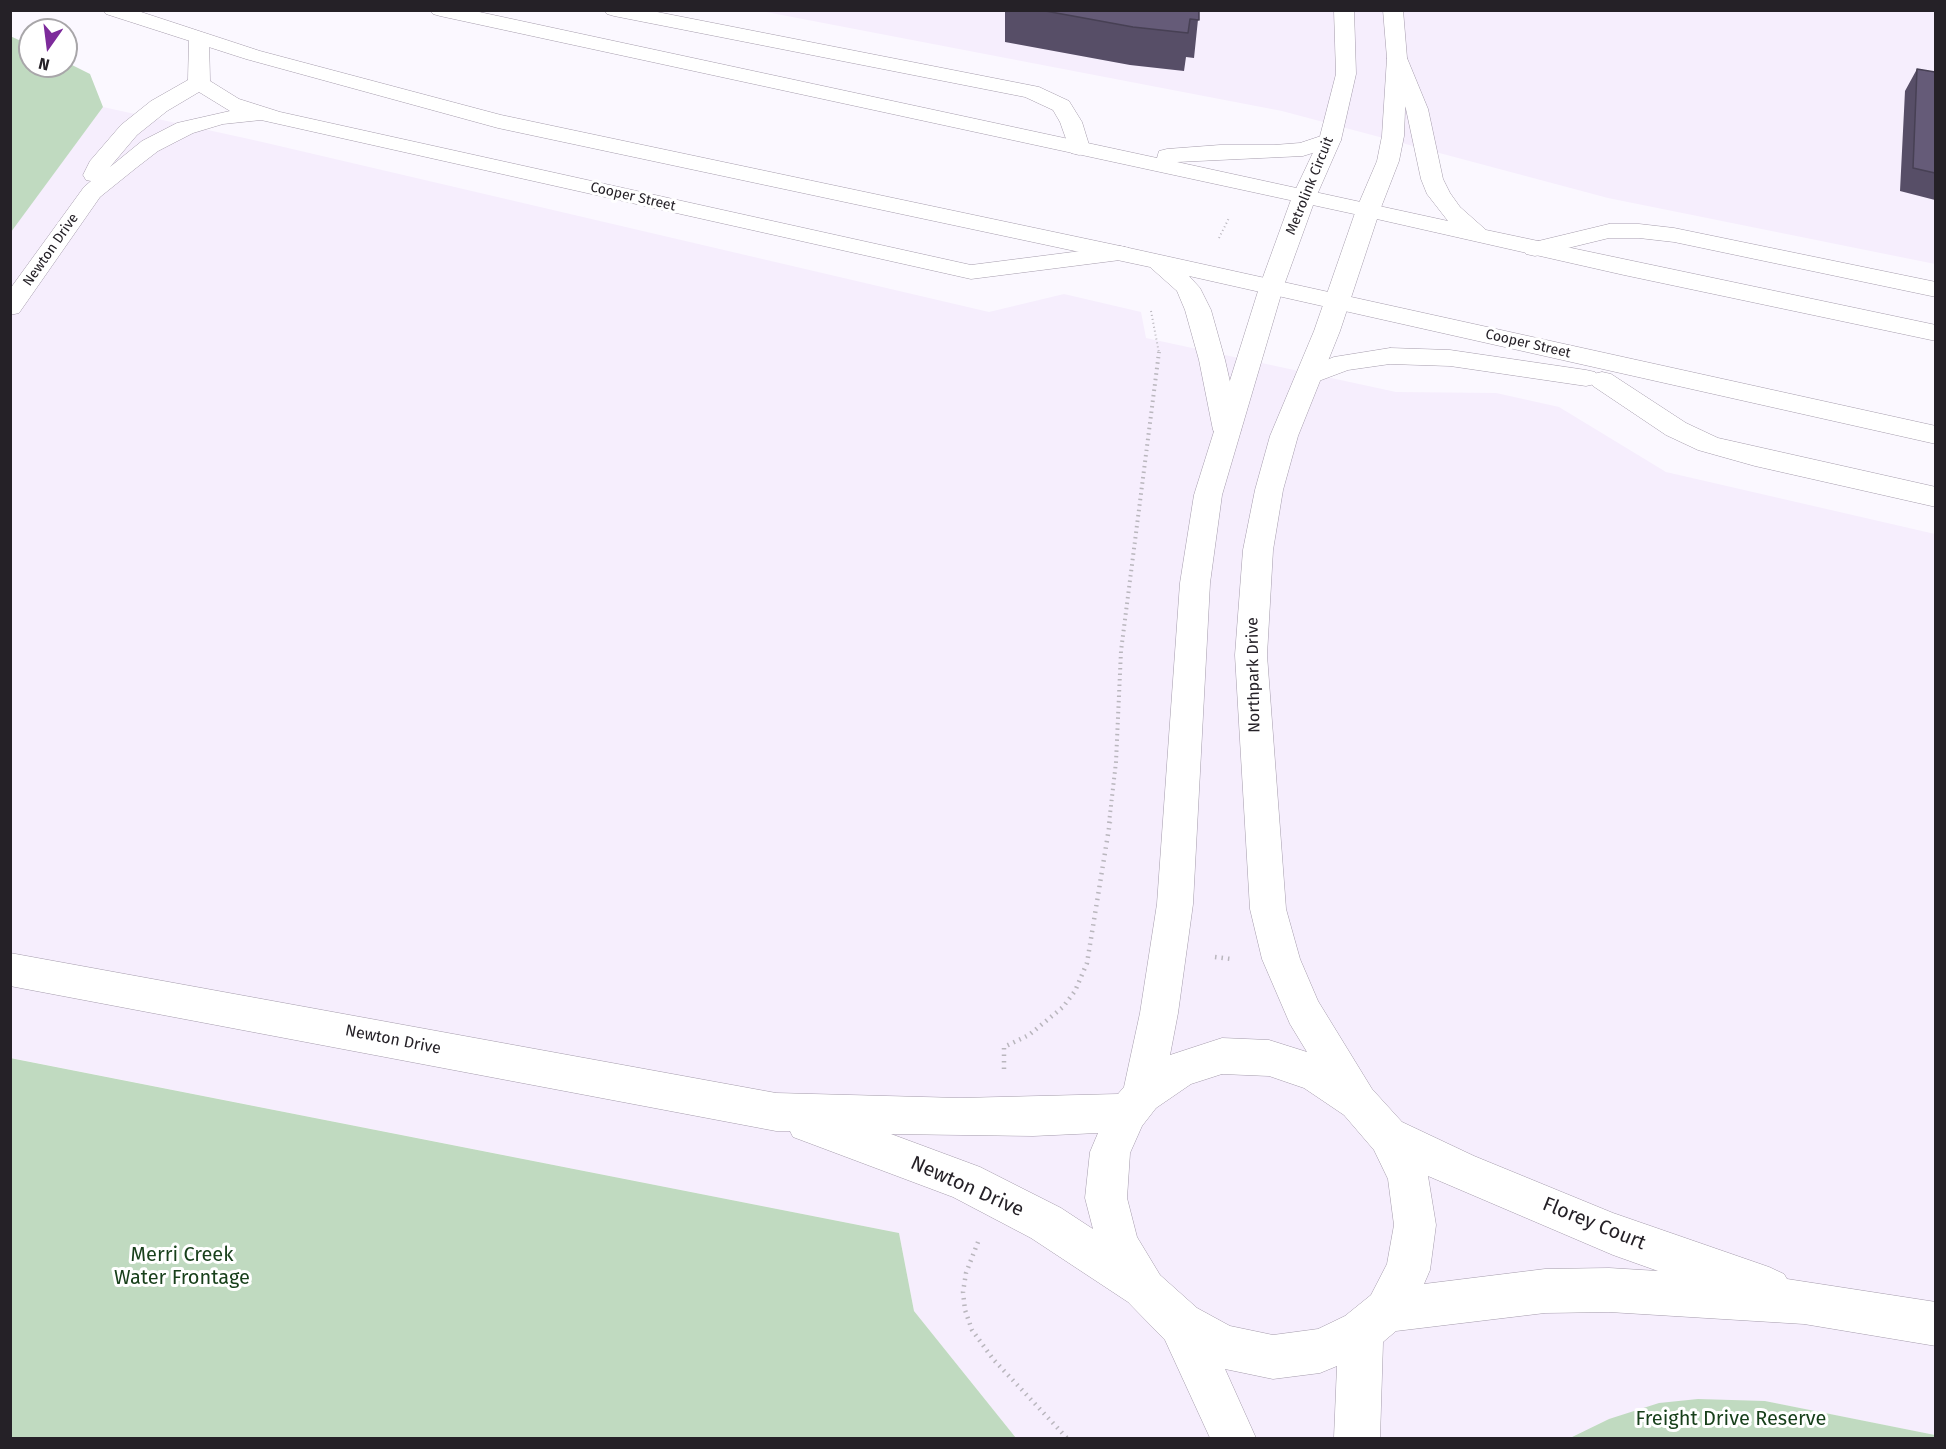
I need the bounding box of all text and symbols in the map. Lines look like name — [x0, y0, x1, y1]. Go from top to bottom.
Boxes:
north arrow — [18, 18, 78, 78]
text: N — [37, 54, 51, 75]
street label: Metrolink Circuit — [1283, 134, 1337, 238]
street label: Cooper Street — [589, 179, 677, 215]
street label: Newton Drive — [20, 210, 82, 290]
street label: Cooper Street — [1484, 326, 1572, 362]
street label: Northpark Drive — [1243, 617, 1265, 733]
street label: Newton Drive — [343, 1021, 443, 1059]
street label: Newton Drive — [907, 1151, 1027, 1223]
street label: Florey Court — [1539, 1192, 1649, 1256]
park label: Merri Creek Water Frontage — [114, 1243, 250, 1290]
park label: Freight Drive Reserve — [1636, 1407, 1826, 1431]

